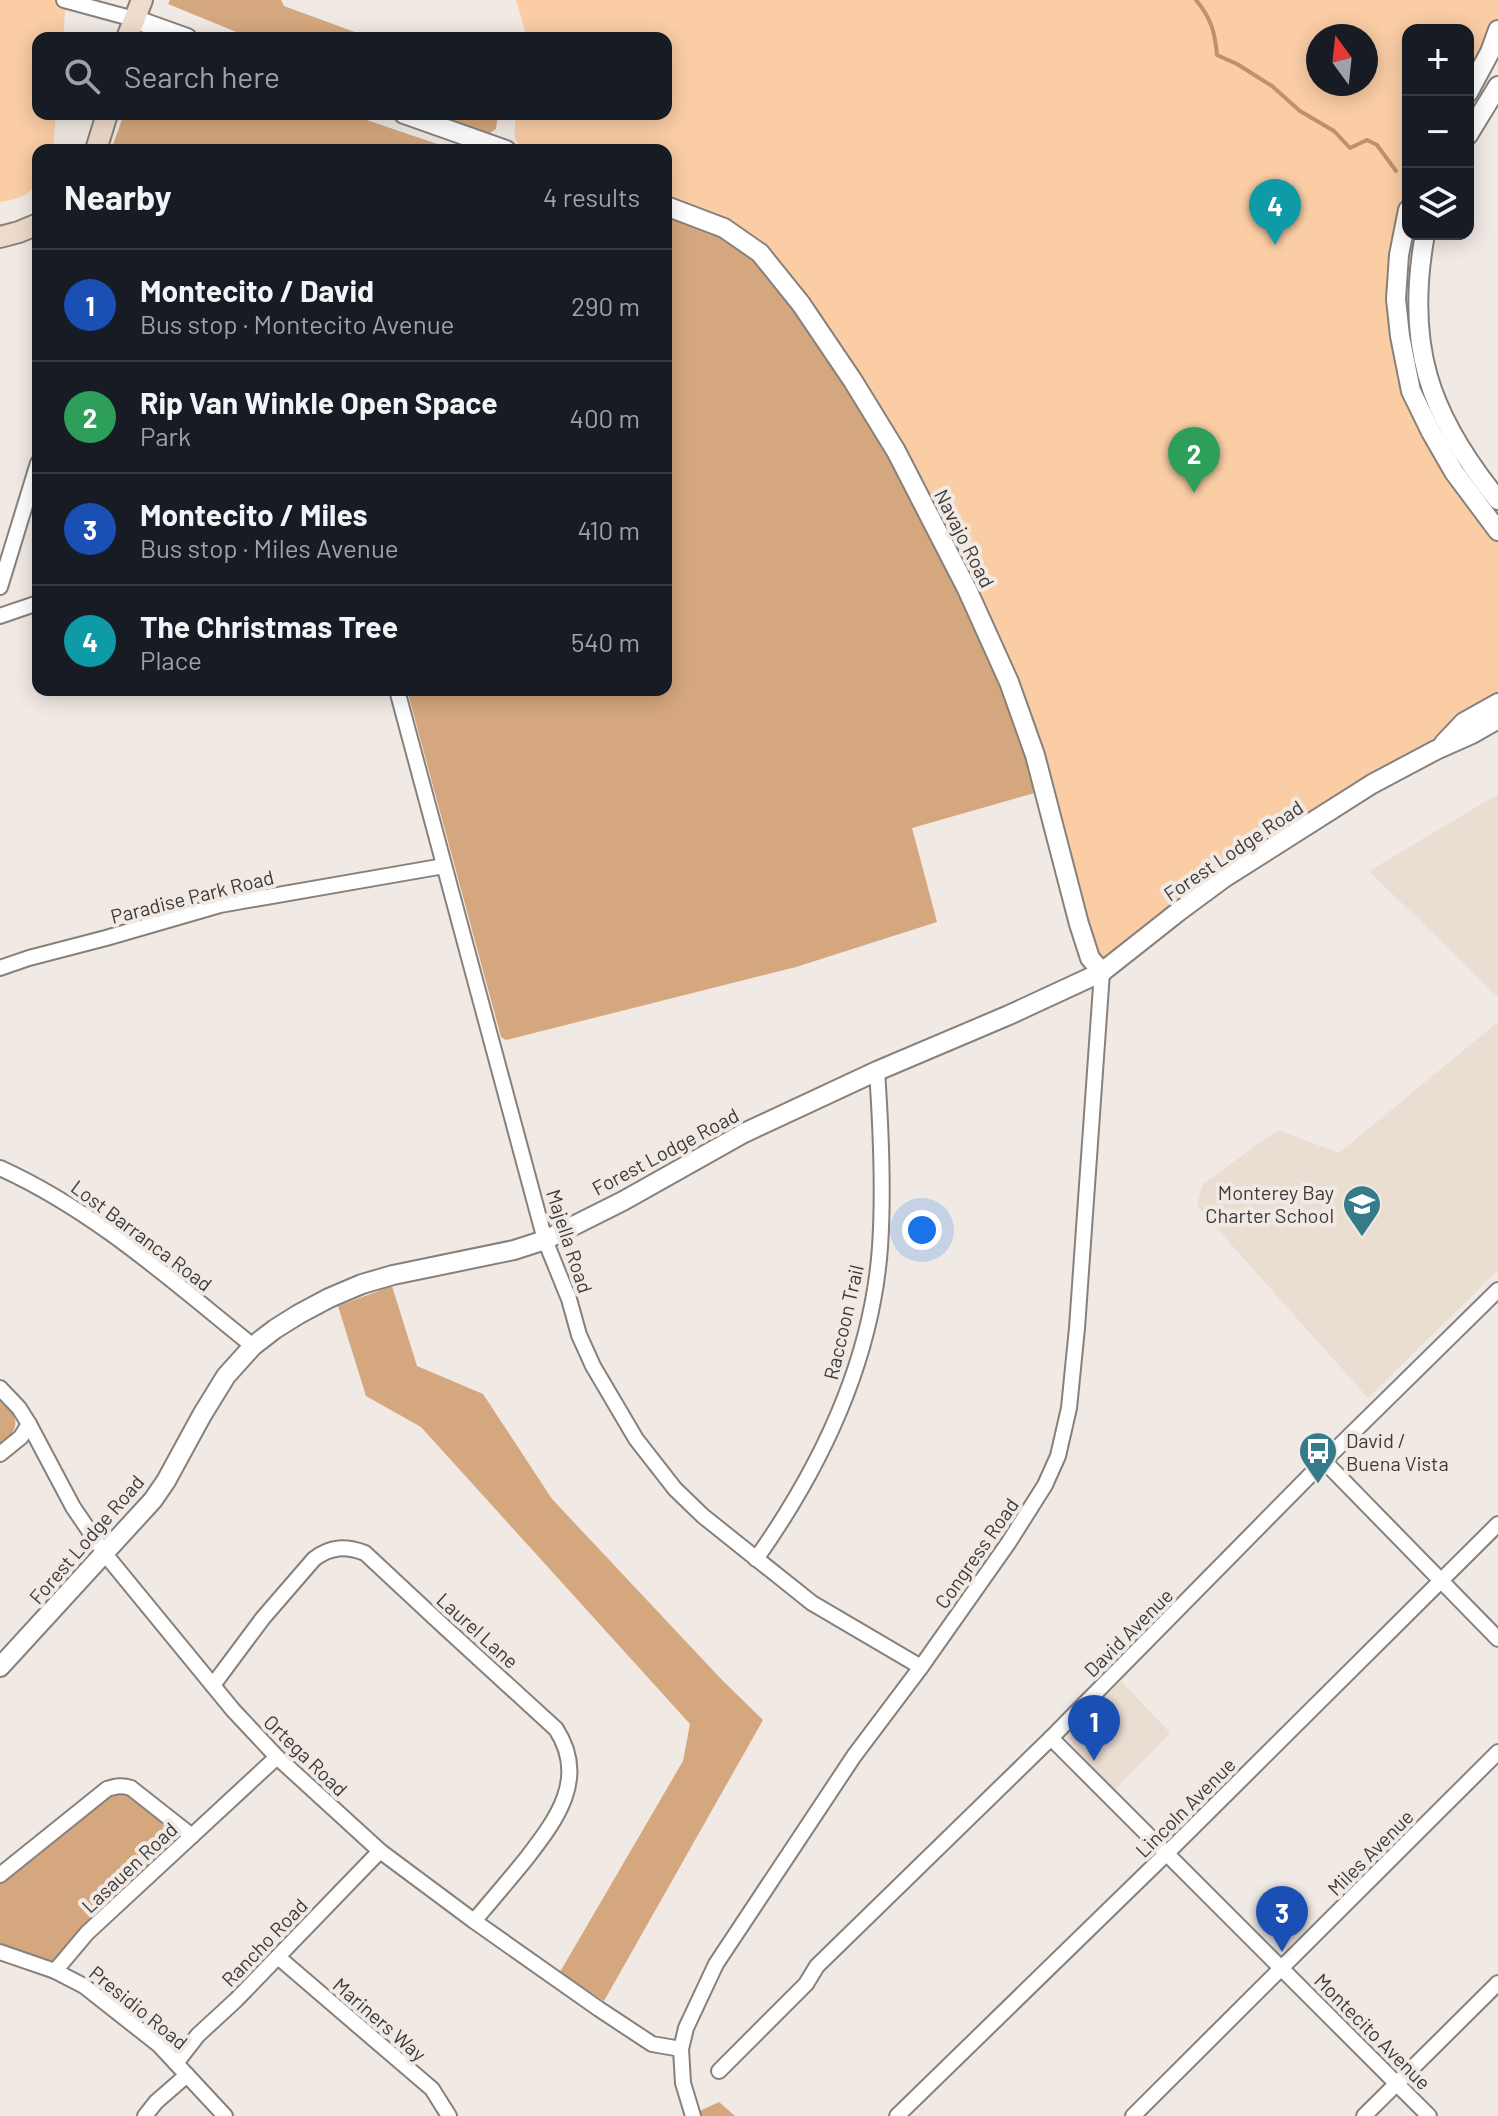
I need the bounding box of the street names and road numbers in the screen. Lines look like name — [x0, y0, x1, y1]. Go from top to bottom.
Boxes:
street label: Navajo Road — [930, 485, 1000, 591]
street label: Forest Lodge Road — [1159, 795, 1307, 905]
street label: Paradise Park Road — [108, 864, 276, 928]
street label: Forest Lodge Road — [588, 1102, 742, 1200]
street label: Lost Barranca Road — [67, 1174, 217, 1296]
street label: Majella Road — [542, 1186, 598, 1296]
street label: Raccoon Trail — [818, 1262, 868, 1382]
street label: Forest Lodge Road — [24, 1470, 148, 1608]
street label: Congress Road — [929, 1493, 1023, 1613]
street label: David Avenue — [1079, 1583, 1177, 1681]
street label: Laurel Lane — [432, 1587, 524, 1673]
street label: Ortega Road — [259, 1709, 353, 1801]
street label: Lincoln Avenue — [1130, 1752, 1240, 1862]
street label: Miles Avenue — [1322, 1804, 1418, 1900]
street label: Lasauen Road — [76, 1817, 182, 1917]
street label: Rancho Road — [216, 1893, 312, 1991]
street label: Presidio Road — [85, 1960, 193, 2054]
street label: Montecito Avenue — [1310, 1968, 1436, 2094]
street label: Mariners Way — [329, 1972, 431, 2066]

